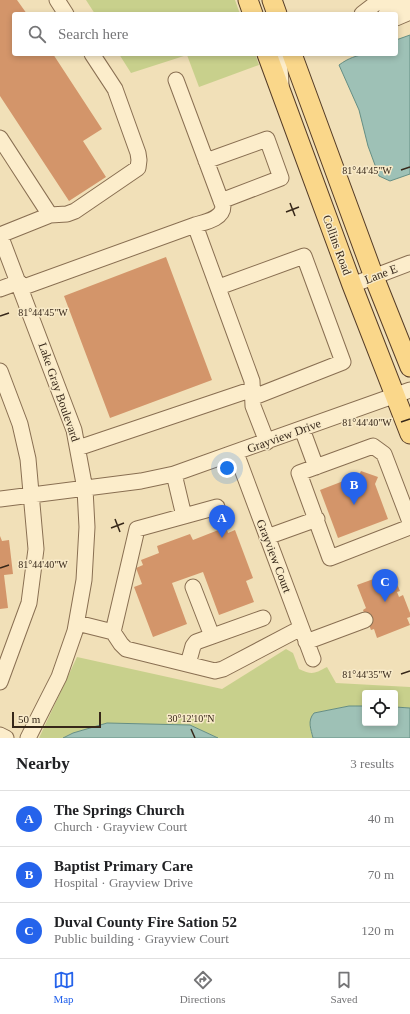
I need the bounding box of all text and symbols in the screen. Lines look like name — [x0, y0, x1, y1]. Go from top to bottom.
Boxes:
search box — [12, 12, 398, 56]
icon: search — [26, 23, 48, 45]
text: Search here — [58, 26, 128, 42]
text: 81°44'45"W — [342, 165, 392, 176]
street label: Collins Road — [320, 213, 354, 277]
street label: Lane E — [362, 261, 400, 287]
text: 81°44'45"W — [18, 307, 68, 318]
street label: Lake Gray Boulevard — [35, 341, 83, 443]
street label: Grayview Drive — [245, 416, 323, 456]
text: 81°44'40"W — [342, 417, 392, 428]
your location — [217, 458, 237, 478]
pin: B — [341, 472, 367, 505]
pin: A — [209, 505, 235, 538]
street label: Grayview Court — [254, 517, 295, 595]
text: 81°44'40"W — [18, 559, 68, 570]
pin: C — [372, 569, 398, 602]
text: 81°44'35"W — [342, 669, 392, 680]
map controls — [362, 690, 398, 726]
button: locate — [362, 690, 398, 726]
scale bar — [12, 710, 101, 729]
text: 50 m — [18, 713, 40, 725]
text: 30°12'10"N — [167, 713, 215, 724]
text: Nearby — [16, 754, 70, 773]
text: 3 results — [350, 756, 394, 771]
text: The Springs Church — [54, 802, 185, 818]
text: A — [24, 811, 34, 826]
text: 40 m — [368, 811, 394, 826]
text: Church · Grayview Court — [54, 819, 187, 834]
text: Baptist Primary Care — [54, 858, 193, 874]
text: B — [25, 867, 33, 882]
text: 70 m — [368, 867, 394, 882]
text: Hospital · Grayview Drive — [54, 875, 193, 890]
text: Duval County Fire Sation 52 — [54, 914, 237, 930]
text: C — [24, 923, 34, 938]
text: 120 m — [361, 923, 394, 938]
text: Public building · Grayview Court — [54, 931, 229, 946]
tab: Map — [53, 969, 75, 1005]
tab: Directions — [180, 969, 225, 1005]
tab: Saved — [331, 969, 357, 1005]

